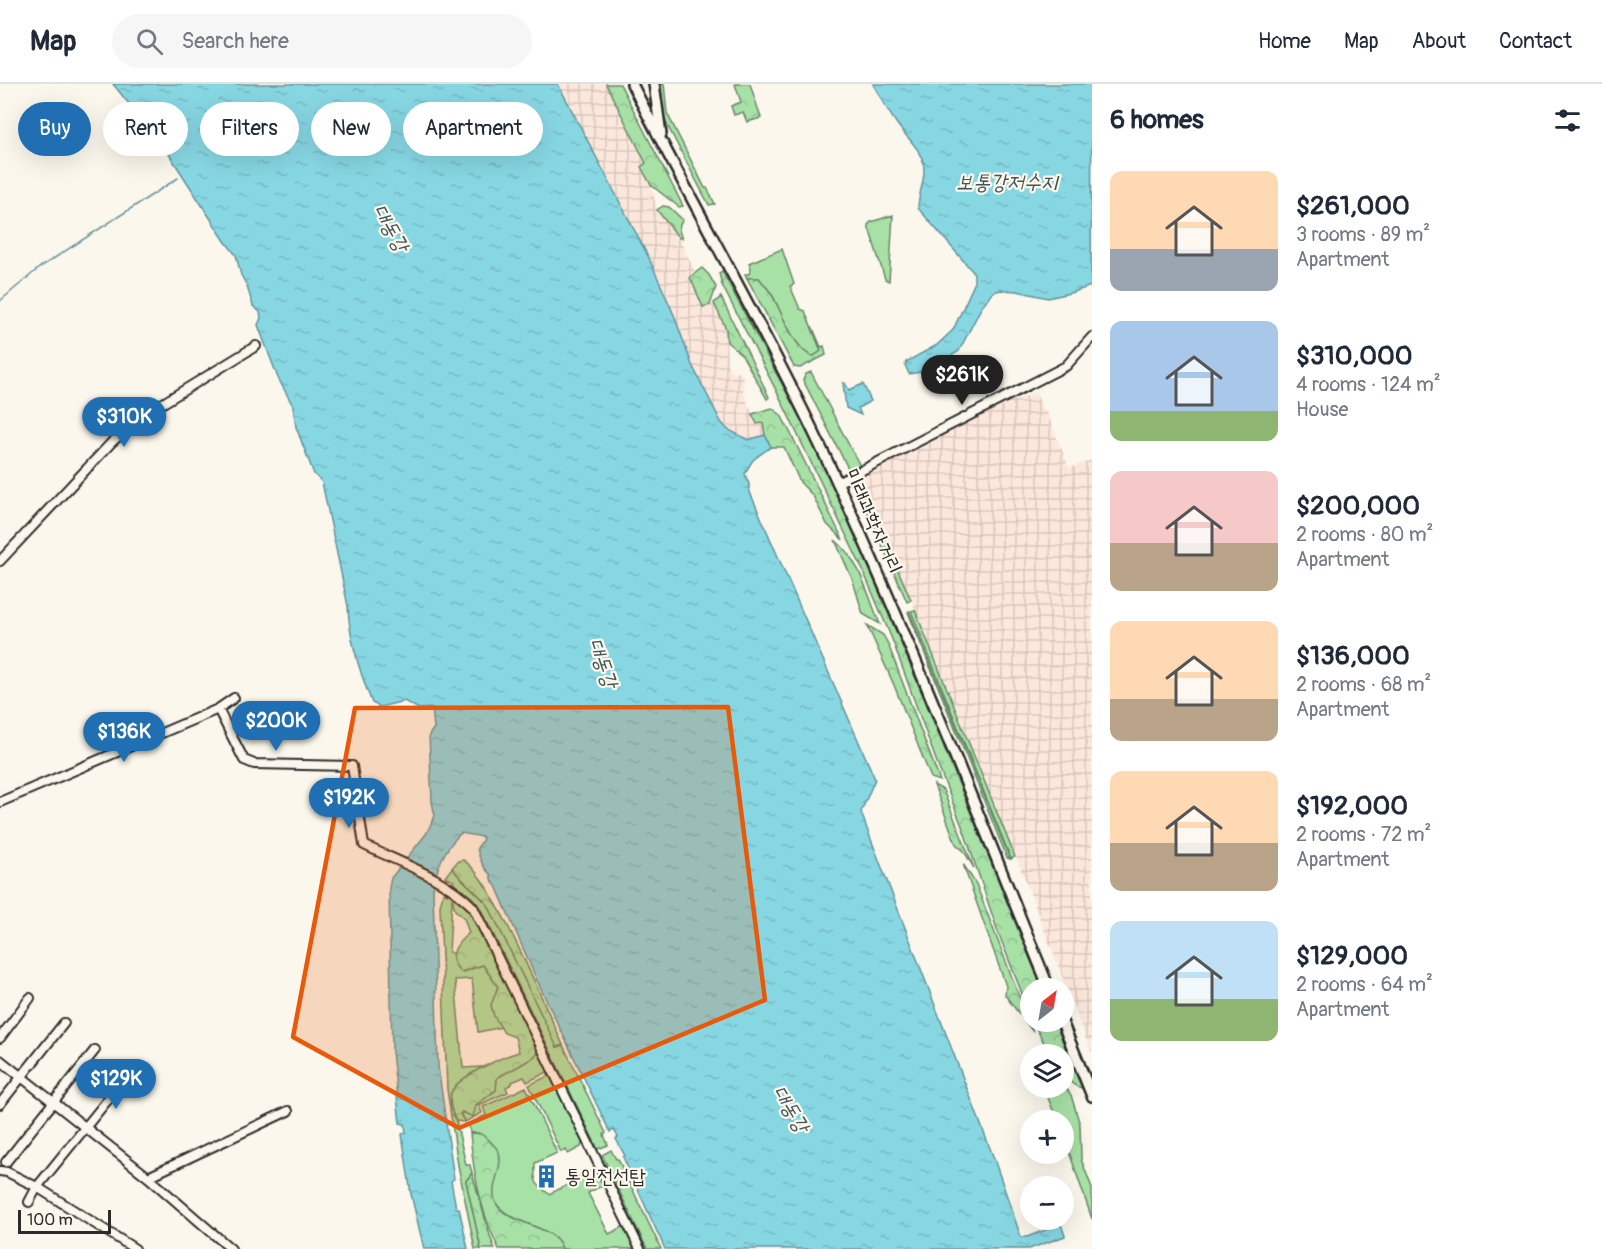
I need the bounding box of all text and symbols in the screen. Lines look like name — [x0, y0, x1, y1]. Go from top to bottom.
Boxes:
search box — [112, 14, 532, 68]
text: Map — [30, 24, 76, 59]
icon: search — [133, 25, 166, 58]
text: Search here — [181, 27, 289, 55]
text: Home — [1258, 28, 1311, 55]
text: Map — [1344, 28, 1379, 55]
text: About — [1412, 28, 1466, 55]
text: Contact — [1499, 28, 1572, 55]
chip: Buy — [18, 102, 91, 156]
chip: Rent — [103, 102, 188, 156]
chip: Filters — [200, 102, 299, 156]
chip: New — [311, 102, 391, 156]
chip: Apartment — [403, 102, 543, 156]
text: 6 homes — [1110, 104, 1204, 136]
icon: filters — [1551, 104, 1584, 137]
water label: 보통강저수지 — [956, 169, 1060, 196]
text: $261,000 — [1296, 190, 1410, 222]
icon: home — [1158, 195, 1230, 267]
water label: 대동강 — [366, 200, 416, 259]
text: 3 rooms · 89 m² — [1296, 222, 1430, 247]
text: Apartment — [1296, 247, 1389, 272]
text: $310,000 — [1296, 340, 1412, 372]
icon: home — [1158, 345, 1230, 417]
pin: $261K — [920, 355, 1004, 406]
text: $261K — [935, 362, 989, 387]
text: 4 rooms · 124 m² — [1296, 372, 1441, 397]
pin: $310K — [82, 397, 166, 448]
text: House — [1296, 397, 1348, 422]
text: $310K — [96, 404, 152, 429]
street label: 미래과학자거리 — [839, 465, 908, 578]
text: $200,000 — [1296, 490, 1420, 522]
icon: home — [1158, 495, 1230, 567]
text: 2 rooms · 80 m² — [1296, 522, 1433, 547]
text: Apartment — [1296, 547, 1389, 572]
water label: 대동강 — [582, 635, 624, 694]
text: $136,000 — [1296, 640, 1410, 672]
icon: home — [1158, 645, 1230, 717]
text: 2 rooms · 68 m² — [1296, 672, 1431, 697]
text: Apartment — [1296, 697, 1389, 722]
pin: $200K — [234, 701, 318, 752]
text: $200K — [245, 708, 307, 733]
pin: $136K — [82, 712, 166, 763]
text: $136K — [97, 719, 151, 744]
pin: $192K — [307, 778, 391, 829]
text: $192K — [323, 785, 375, 810]
text: $192,000 — [1296, 790, 1408, 822]
icon: home — [1158, 795, 1230, 867]
text: 2 rooms · 72 m² — [1296, 822, 1431, 847]
text: Apartment — [1296, 847, 1389, 872]
text: $129,000 — [1296, 940, 1408, 972]
icon: home — [1158, 945, 1230, 1017]
text: 2 rooms · 64 m² — [1296, 972, 1433, 997]
north arrow — [1020, 978, 1074, 1032]
map controls — [1020, 978, 1074, 1230]
text: Apartment — [1296, 997, 1389, 1022]
button: layers — [1020, 1044, 1074, 1098]
pin: $129K — [74, 1059, 158, 1110]
text: $129K — [90, 1066, 142, 1091]
water label: 대동강 — [766, 1081, 816, 1140]
button: + — [1020, 1110, 1074, 1164]
building icon: 통일전선탑 — [534, 1163, 560, 1189]
place label: 통일전선탑 — [565, 1164, 645, 1189]
button: − — [1020, 1176, 1074, 1230]
scale bar — [18, 1207, 111, 1234]
text: 100 m — [27, 1210, 73, 1230]

